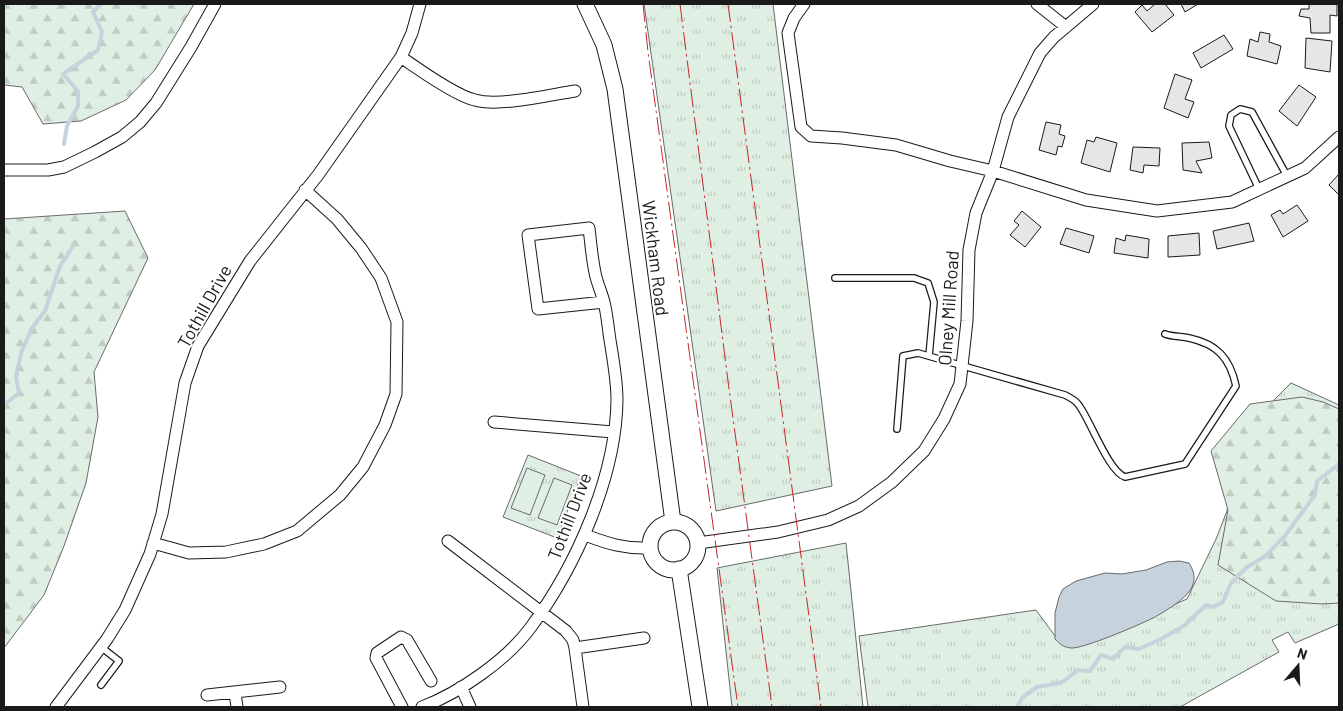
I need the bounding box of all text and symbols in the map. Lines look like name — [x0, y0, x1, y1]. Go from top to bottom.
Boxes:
street label: Wickham Road — [638, 199, 674, 317]
street label: Olney Mill Road — [933, 250, 963, 366]
street label: Tothill Drive — [172, 261, 236, 351]
street label: Tothill Drive — [542, 469, 596, 563]
north arrow — [1273, 641, 1323, 691]
text: N — [1295, 644, 1310, 663]

